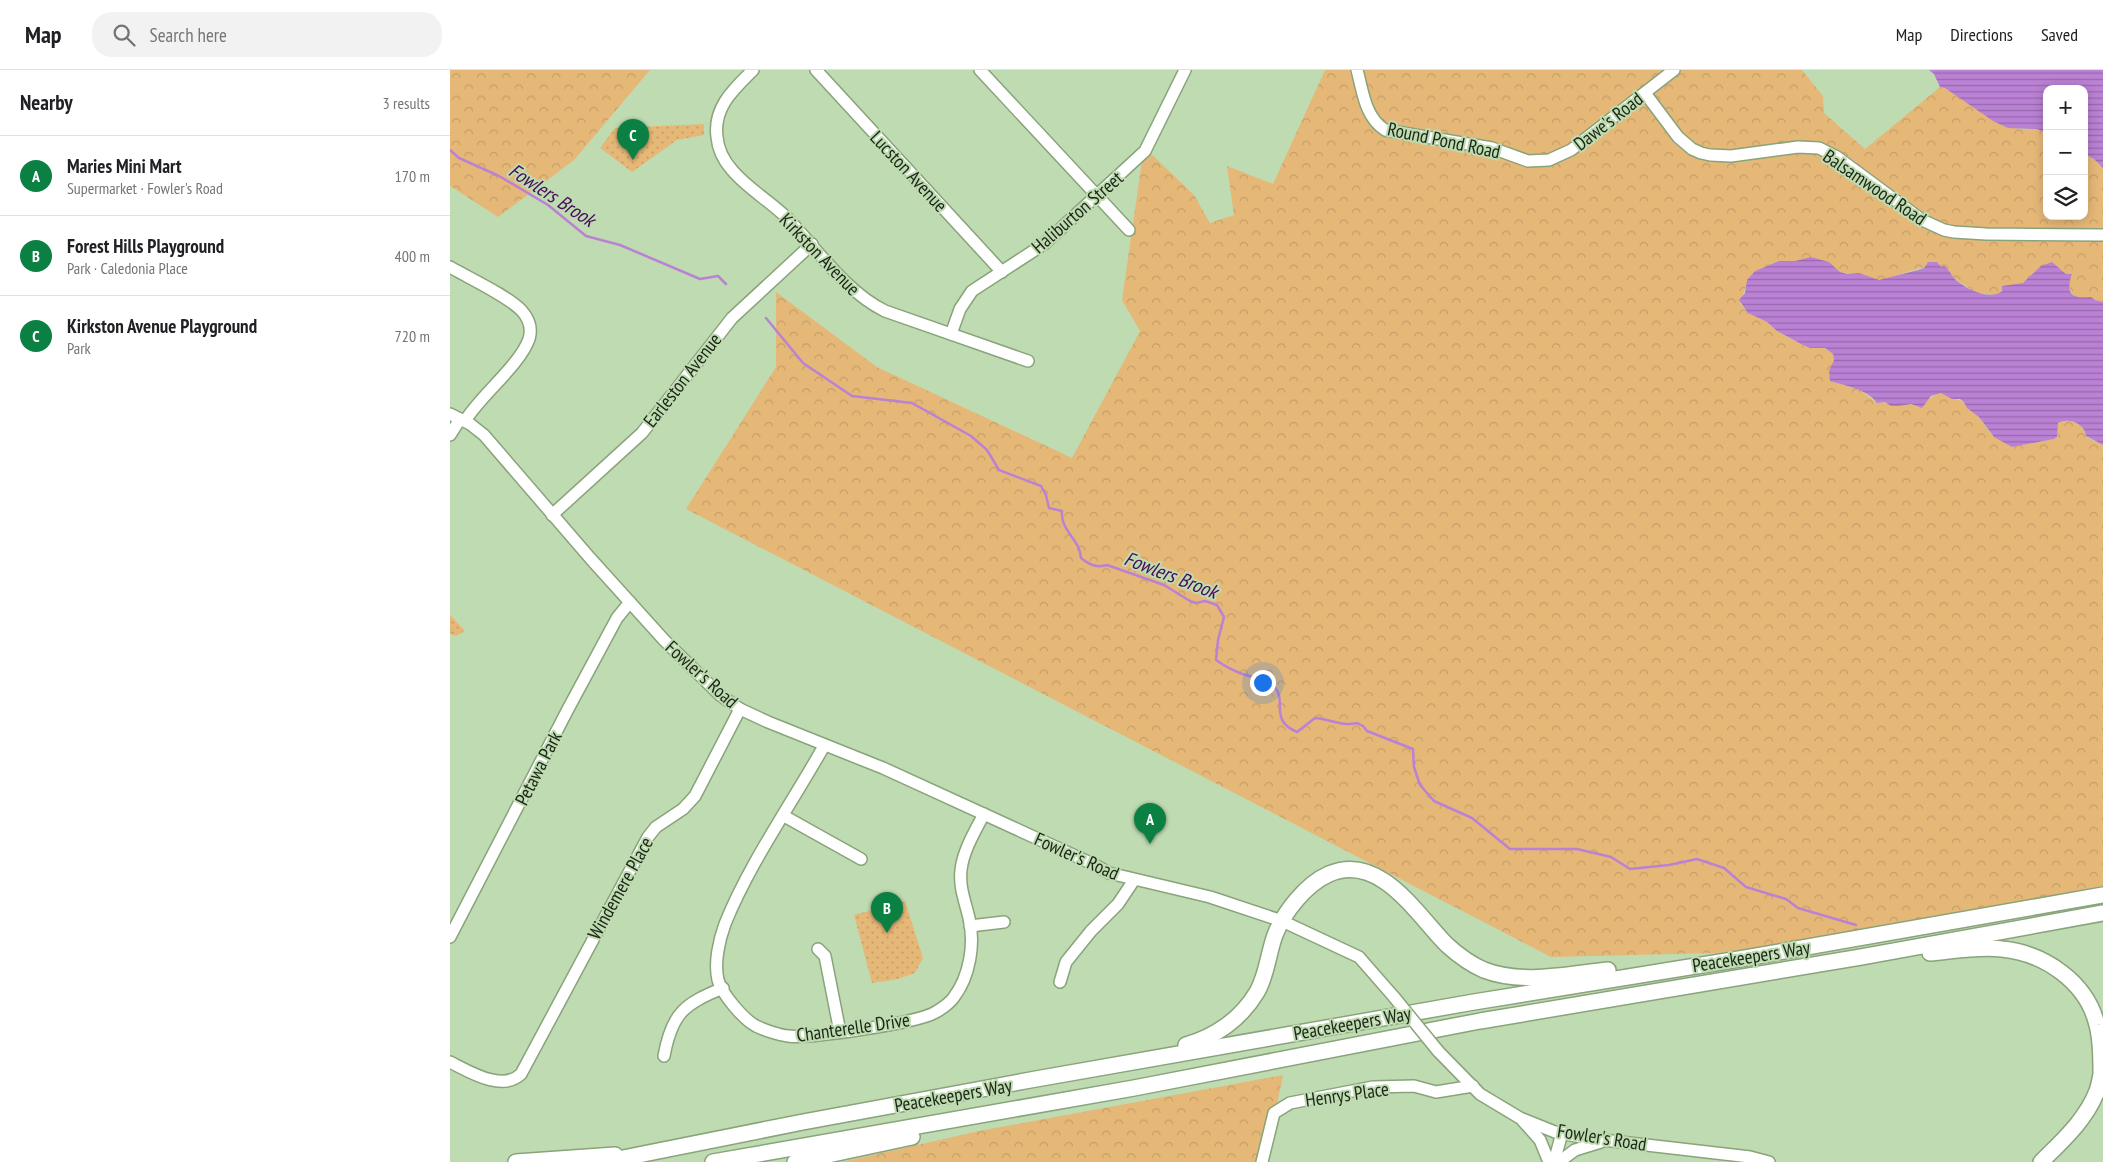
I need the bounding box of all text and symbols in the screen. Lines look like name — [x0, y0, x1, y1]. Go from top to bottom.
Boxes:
search box — [92, 12, 442, 57]
text: Map — [25, 19, 62, 50]
icon: search — [110, 21, 138, 49]
text: Search here — [150, 23, 227, 47]
text: Map — [1896, 23, 1922, 46]
text: Directions — [1950, 23, 2013, 46]
text: Saved — [2041, 23, 2078, 46]
map controls — [2043, 85, 2088, 220]
button: + — [2043, 85, 2088, 130]
street label: Dawe's Road — [1568, 86, 1648, 156]
text: Nearby — [20, 89, 73, 116]
text: 3 results — [383, 93, 430, 113]
street label: Round Pond Road — [1385, 116, 1503, 164]
pin: C — [617, 119, 649, 160]
street label: Lucston Avenue — [865, 125, 953, 217]
button: − — [2043, 130, 2088, 175]
street label: Balsamwood Road — [1819, 144, 1931, 230]
text: Maries Mini Mart — [67, 154, 182, 178]
water label: Fowlers Brook — [504, 157, 602, 234]
street label: Haliburton Street — [1026, 165, 1128, 258]
text: A — [32, 166, 40, 186]
text: 170 m — [395, 166, 430, 186]
button: layers — [2043, 175, 2088, 220]
text: Supermarket · Fowler's Road — [67, 178, 223, 198]
street label: Kirkston Avenue — [775, 208, 865, 300]
text: Forest Hills Playground — [67, 234, 224, 258]
text: B — [32, 246, 40, 266]
text: 400 m — [395, 246, 430, 266]
text: Park · Caledonia Place — [67, 258, 188, 278]
text: Kirkston Avenue Playground — [67, 314, 257, 338]
text: C — [32, 326, 40, 346]
text: 720 m — [395, 326, 430, 346]
street label: Earleston Avenue — [638, 328, 726, 432]
text: Park — [67, 338, 91, 358]
water label: Fowlers Brook — [1121, 545, 1223, 605]
street label: Fowler's Road — [661, 635, 743, 713]
your location — [1250, 670, 1276, 696]
street label: Petawa Park — [509, 726, 567, 809]
pin: A — [1134, 803, 1166, 844]
street label: Fowler's Road — [1031, 827, 1123, 885]
street label: Windemere Place — [582, 832, 658, 943]
pin: B — [871, 892, 903, 933]
street label: Peacekeepers Way — [1690, 935, 1812, 977]
street label: Peacekeepers Way — [1291, 1001, 1413, 1045]
street label: Chanterelle Drive — [795, 1007, 911, 1047]
street label: Peacekeepers Way — [892, 1073, 1014, 1117]
street label: Henrys Place — [1304, 1076, 1390, 1112]
street label: Fowler's Road — [1556, 1118, 1648, 1156]

